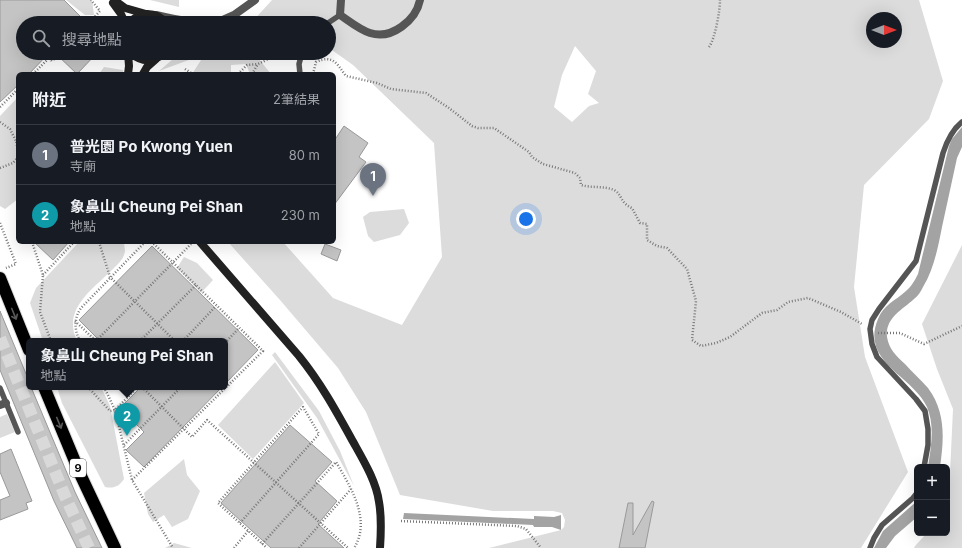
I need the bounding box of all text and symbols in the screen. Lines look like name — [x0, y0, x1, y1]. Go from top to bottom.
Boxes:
north arrow — [866, 12, 902, 48]
search box — [16, 16, 336, 60]
icon: search — [30, 27, 52, 49]
text: 搜尋地點 — [62, 30, 122, 49]
text: 附近 — [32, 90, 66, 110]
text: 2筆結果 — [273, 91, 320, 107]
text: 普光園 Po Kwong Yuen — [70, 137, 233, 156]
text: 1 — [42, 147, 48, 163]
text: 80 m — [289, 147, 320, 163]
text: 寺廟 — [70, 158, 96, 174]
pin: 1 — [360, 163, 386, 196]
text: 象鼻山 Cheung Pei Shan — [70, 197, 243, 216]
text: 2 — [41, 207, 49, 223]
text: 230 m — [281, 207, 320, 223]
your location — [516, 209, 536, 229]
text: 地點 — [70, 218, 96, 234]
one-way arrow — [11, 307, 19, 319]
popup — [26, 338, 228, 390]
text: 象鼻山 Cheung Pei Shan — [41, 346, 213, 365]
text: 地點 — [41, 367, 67, 383]
pin: 2 — [114, 403, 140, 436]
one-way arrow — [56, 417, 63, 429]
road number: 9 — [70, 459, 86, 477]
map controls — [914, 464, 950, 536]
button: + — [914, 464, 950, 500]
button: − — [914, 500, 950, 536]

